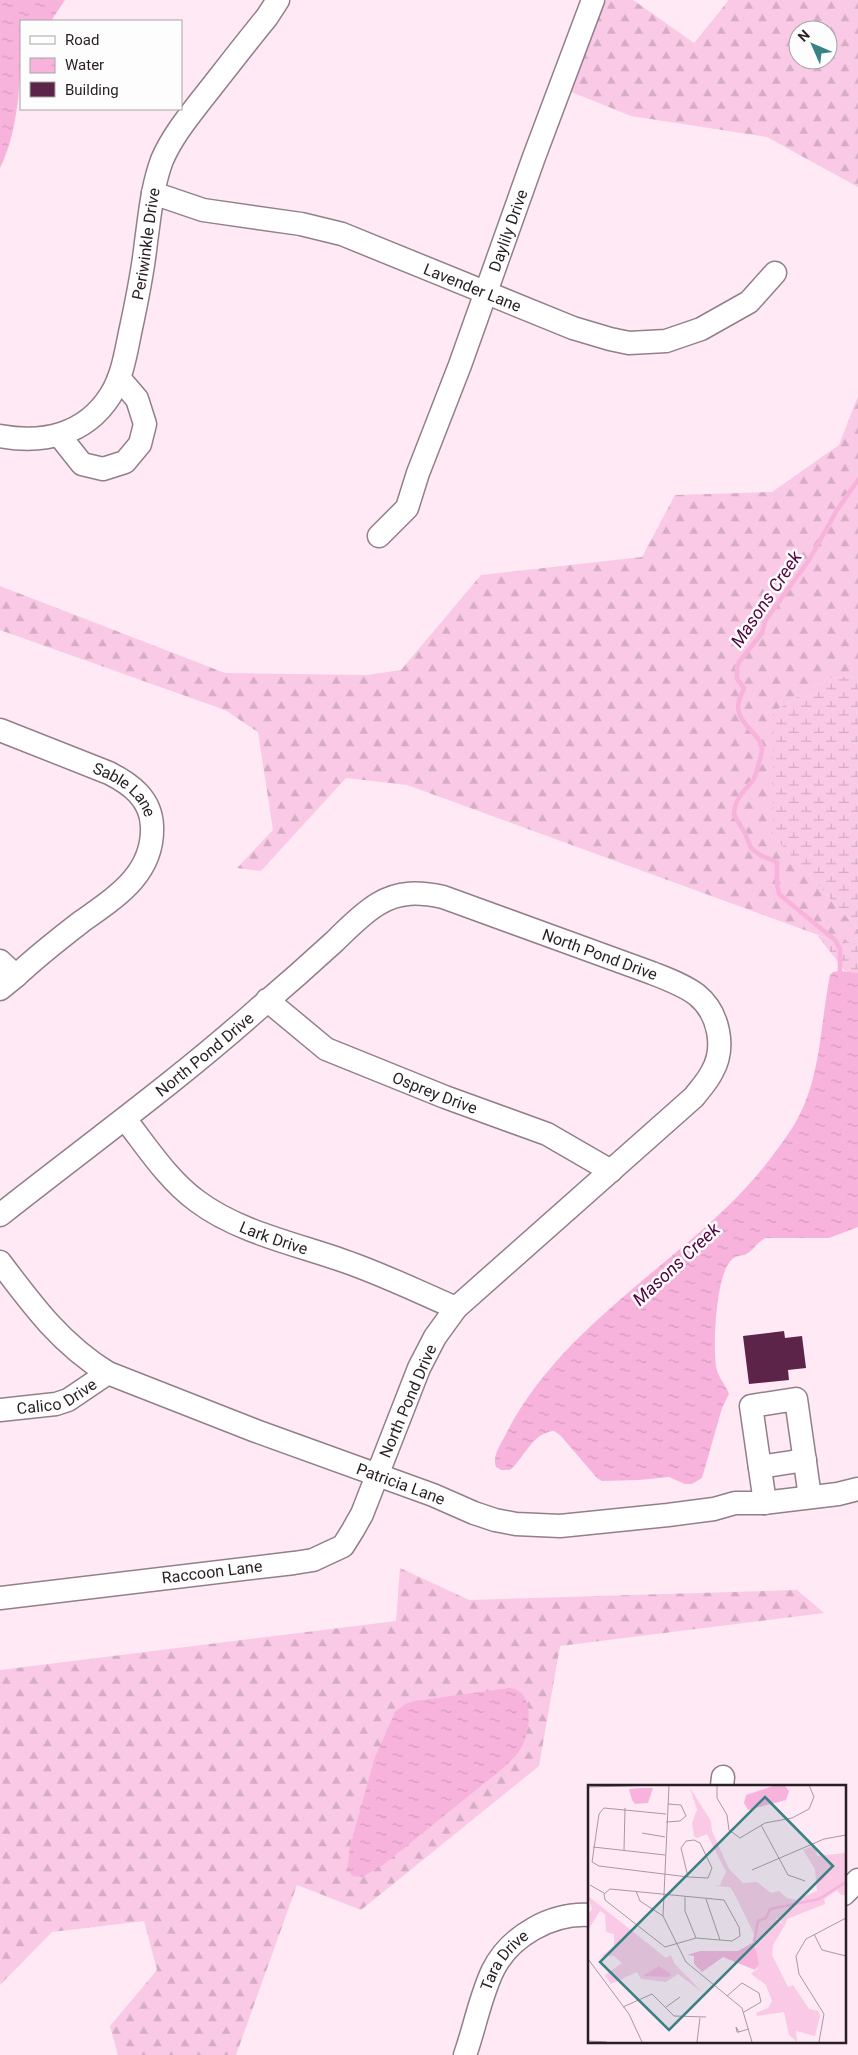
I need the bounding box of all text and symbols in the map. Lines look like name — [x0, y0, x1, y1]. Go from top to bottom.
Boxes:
legend — [20, 20, 182, 110]
north arrow — [788, 20, 838, 70]
text: N — [795, 27, 813, 45]
text: Road — [65, 31, 99, 49]
text: Water — [65, 56, 104, 74]
text: Building — [65, 81, 119, 99]
street label: Periwinkle Drive — [128, 186, 163, 301]
street label: Daylily Drive — [485, 187, 531, 274]
street label: Lavender Lane — [421, 259, 524, 315]
water label: Masons Creek — [726, 546, 806, 651]
street label: Sable Lane — [90, 758, 160, 819]
street label: North Pond Drive — [540, 924, 660, 984]
street label: North Pond Drive — [152, 1008, 257, 1100]
street label: Osprey Drive — [390, 1067, 480, 1117]
street label: Lark Drive — [237, 1217, 310, 1258]
water label: Masons Creek — [628, 1218, 725, 1310]
street label: North Pond Drive — [376, 1341, 440, 1461]
street label: Calico Drive — [16, 1374, 100, 1418]
street label: Patricia Lane — [354, 1459, 448, 1509]
street label: Raccoon Lane — [161, 1556, 263, 1588]
inset map — [588, 1785, 846, 2042]
street label: Tara Drive — [476, 1926, 532, 1993]

